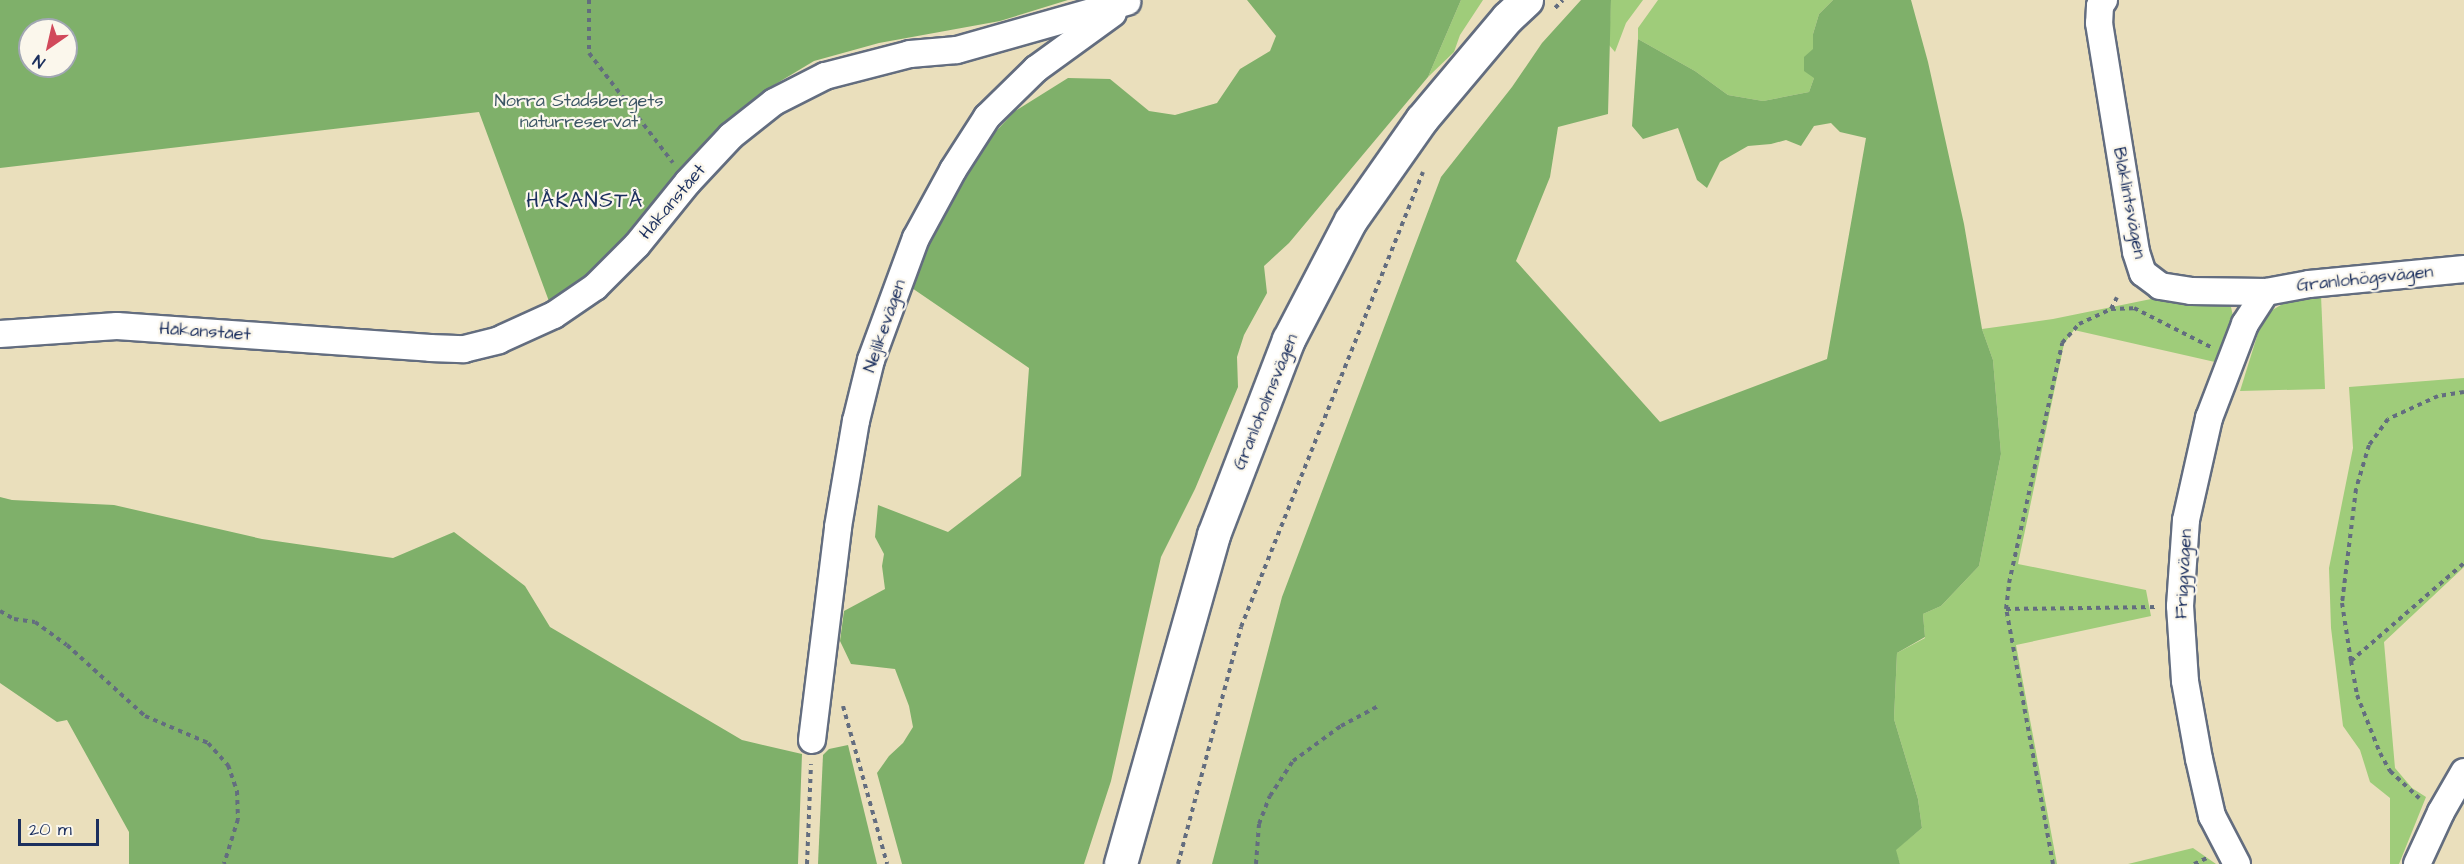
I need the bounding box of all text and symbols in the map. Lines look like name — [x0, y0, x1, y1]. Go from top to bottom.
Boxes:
north arrow — [18, 18, 78, 78]
text: N — [29, 49, 49, 73]
park label: Norra Stadsbergets naturreservat — [494, 91, 664, 134]
street label: Blåklintsvägen — [2108, 145, 2150, 261]
street label: Håkanstået — [635, 160, 711, 244]
district label: HÅKANSTÅ — [526, 188, 644, 214]
street label: Granlohögsvägen — [2296, 261, 2434, 297]
street label: Nejlikevägen — [859, 277, 911, 375]
street label: Håkanstået — [158, 318, 252, 346]
street label: Granloholmsvägen — [1229, 331, 1303, 473]
street label: Friggvägen — [2171, 528, 2197, 620]
scale bar — [21, 807, 102, 845]
text: 20 m — [29, 817, 72, 842]

